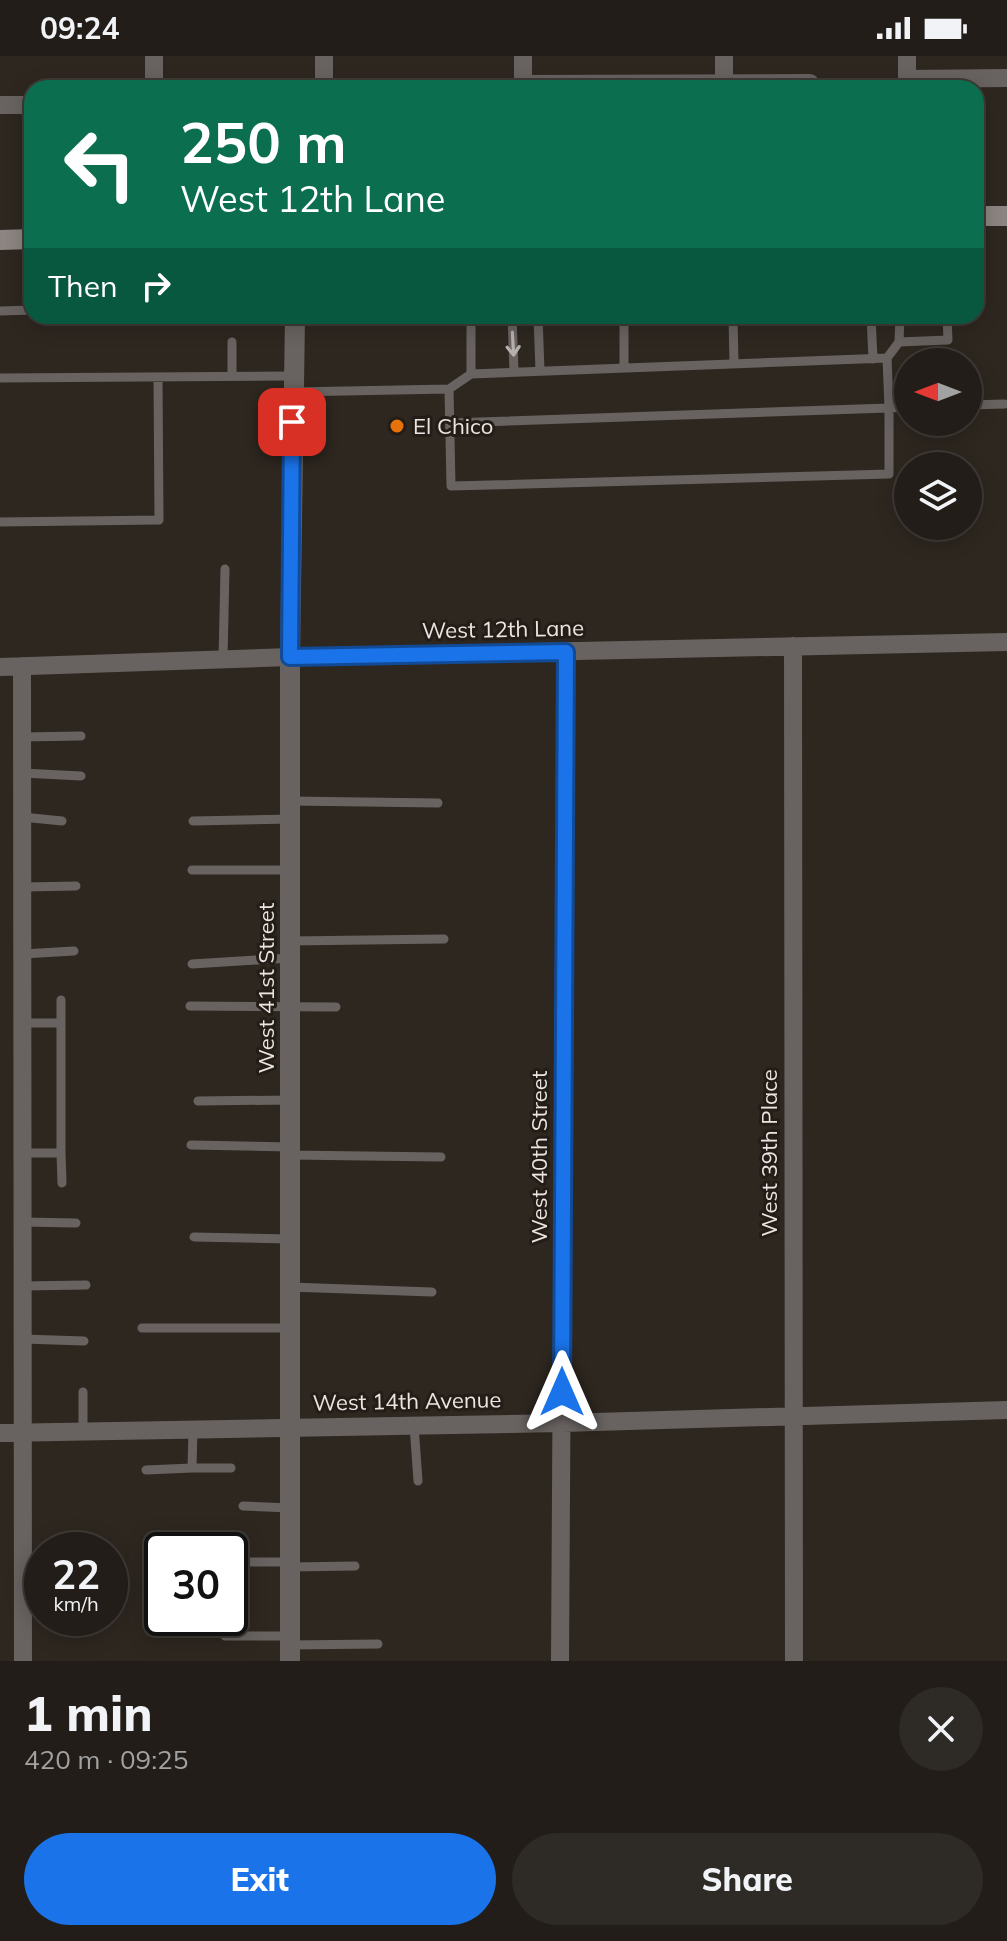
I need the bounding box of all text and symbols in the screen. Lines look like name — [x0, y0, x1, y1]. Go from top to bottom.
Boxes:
text: 09:24 — [40, 9, 119, 47]
text: 250 m — [180, 107, 347, 177]
icon: left — [48, 112, 152, 216]
text: West 12th Lane — [180, 176, 445, 221]
icon: right — [134, 264, 178, 308]
text: Then — [48, 267, 118, 305]
one-way arrow — [505, 330, 520, 357]
north arrow — [894, 348, 982, 436]
map controls — [894, 348, 982, 540]
pin — [258, 388, 326, 456]
icon: arrive — [270, 400, 314, 444]
place label: El Chico — [413, 412, 493, 440]
marker: El Chico — [388, 417, 406, 435]
button: layers — [894, 452, 982, 540]
street label: West 12th Lane — [422, 614, 584, 644]
street label: West 41st Street — [252, 902, 280, 1073]
street label: West 39th Place — [755, 1069, 783, 1237]
street label: West 40th Street — [525, 1070, 553, 1243]
position arrow — [520, 1350, 604, 1434]
street label: West 14th Avenue — [312, 1385, 502, 1417]
speed limit sign: 30 — [144, 1532, 248, 1636]
text: 22 — [52, 1549, 100, 1599]
text: km/h — [53, 1591, 99, 1616]
text: 1 min — [24, 1683, 153, 1743]
button: close — [899, 1687, 983, 1771]
text: 420 m · 09:25 — [24, 1743, 188, 1776]
button: Exit — [24, 1833, 496, 1925]
button: Share — [512, 1833, 983, 1925]

